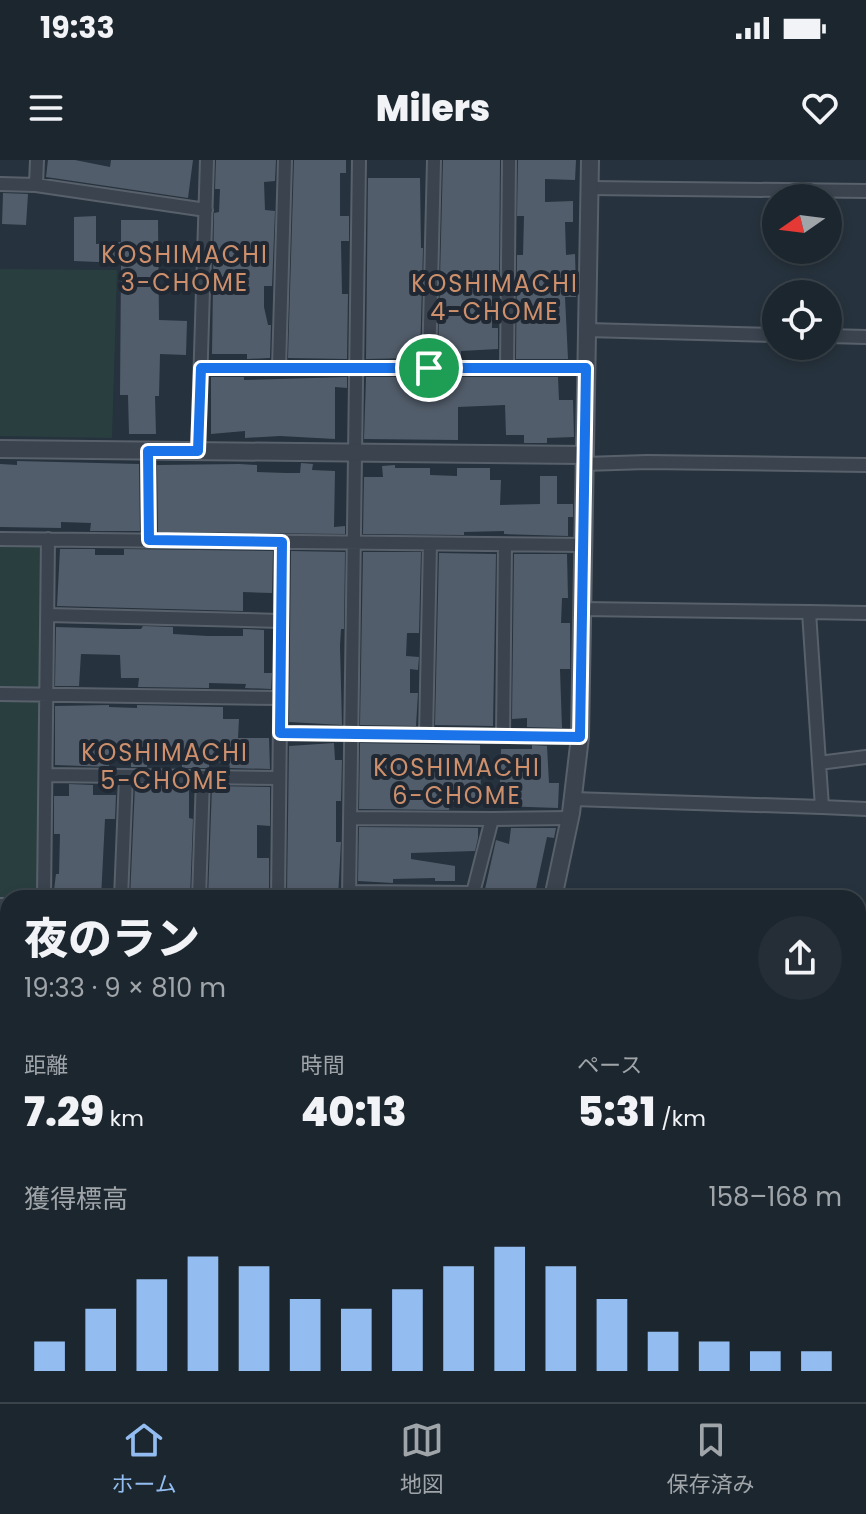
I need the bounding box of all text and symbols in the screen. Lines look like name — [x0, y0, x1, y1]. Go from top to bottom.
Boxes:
text: 19:33 — [40, 6, 115, 49]
text: Milers — [376, 83, 490, 134]
icon: menu — [24, 86, 68, 130]
icon: heart — [798, 86, 842, 130]
north arrow — [762, 184, 842, 264]
map controls — [762, 184, 842, 360]
district label: KOSHIMACHI 3-CHOME — [101, 238, 269, 299]
district label: KOSHIMACHI 4-CHOME — [411, 267, 579, 328]
button: locate — [762, 280, 842, 360]
pin — [395, 334, 463, 402]
icon: arrive — [407, 346, 451, 390]
district label: KOSHIMACHI 5-CHOME — [81, 736, 249, 797]
district label: KOSHIMACHI 6-CHOME — [373, 751, 541, 812]
text: 夜のラン — [24, 908, 200, 969]
button: share — [758, 916, 842, 1000]
text: 19:33 · 9 × 810 m — [24, 970, 226, 1006]
text: 距離 — [24, 1050, 68, 1081]
text: 時間 — [301, 1050, 345, 1081]
text: ペース — [577, 1050, 642, 1081]
text: 7.29 — [24, 1084, 104, 1140]
text: 40:13 — [301, 1084, 407, 1140]
text: 5:31 — [577, 1084, 656, 1140]
text: km — [104, 1103, 144, 1134]
text: /km — [656, 1103, 706, 1134]
text: 158–168 m — [708, 1179, 842, 1215]
text: 獲得標高 — [24, 1181, 128, 1217]
tab: ホーム — [111, 1418, 177, 1501]
tab: 地図 — [400, 1418, 444, 1501]
tab: 保存済み — [667, 1418, 755, 1501]

